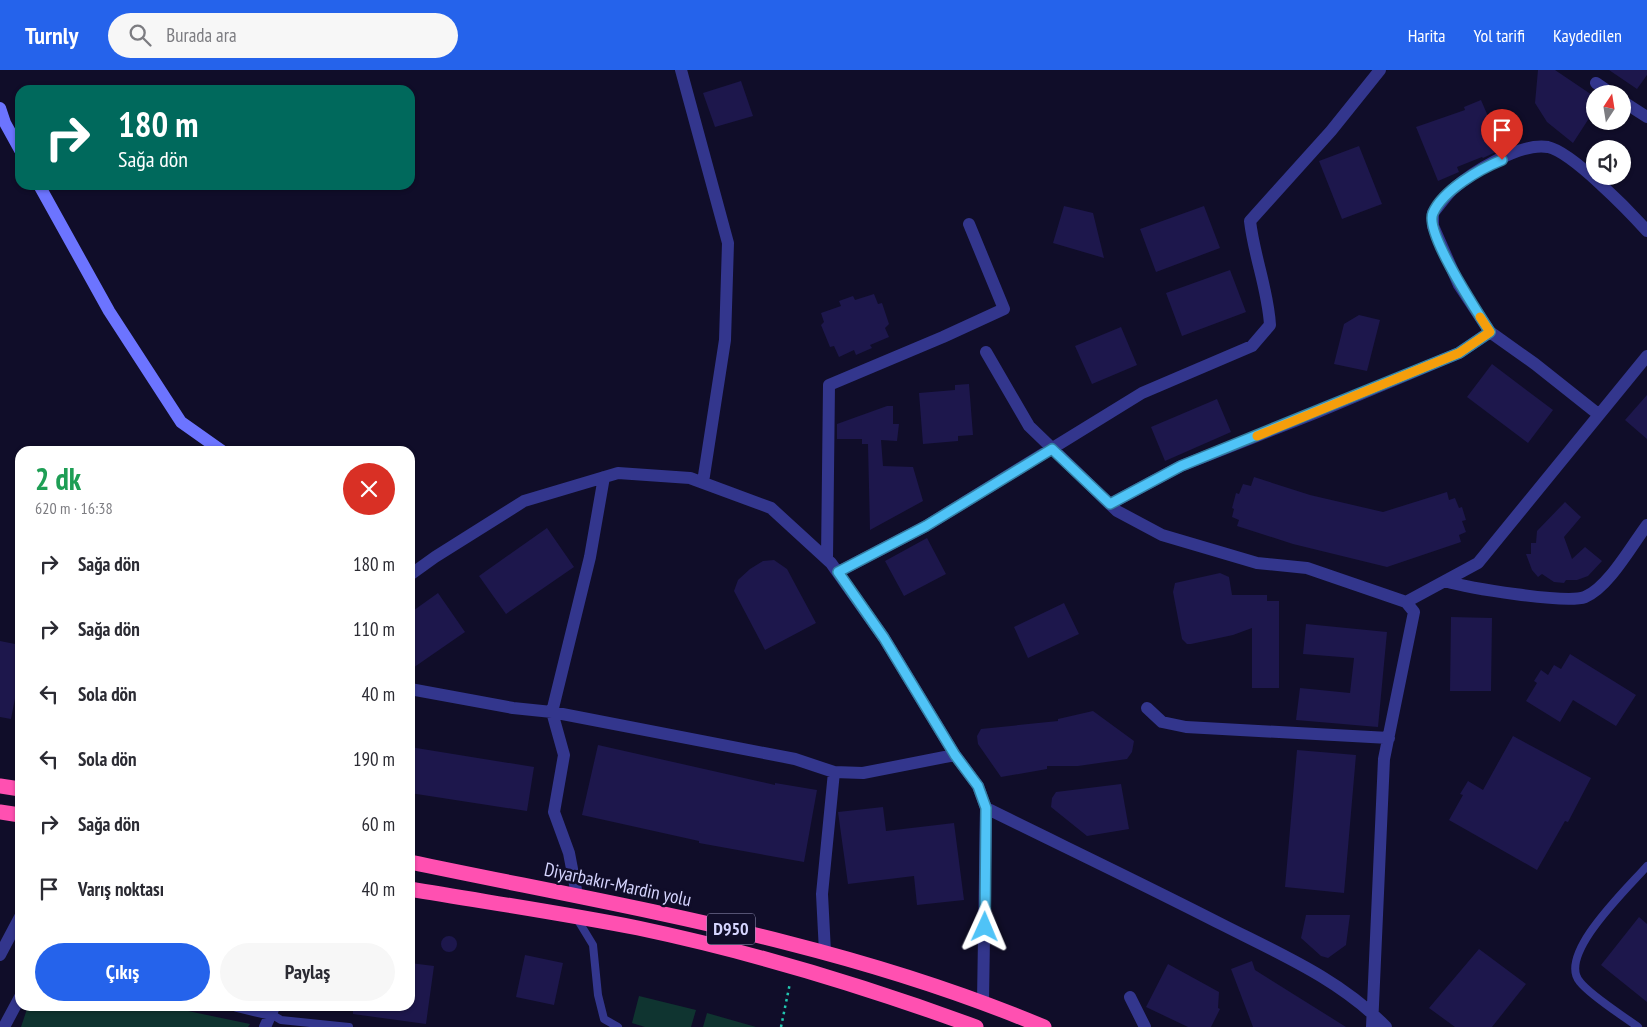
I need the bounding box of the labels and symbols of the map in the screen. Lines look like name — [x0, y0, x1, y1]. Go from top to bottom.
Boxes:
north arrow — [1586, 85, 1631, 130]
pin — [1481, 109, 1523, 160]
street label: Diyarbakır-Mardin yolu — [542, 857, 694, 911]
position arrow — [958, 900, 1010, 952]
road number: D950 — [707, 914, 755, 944]

